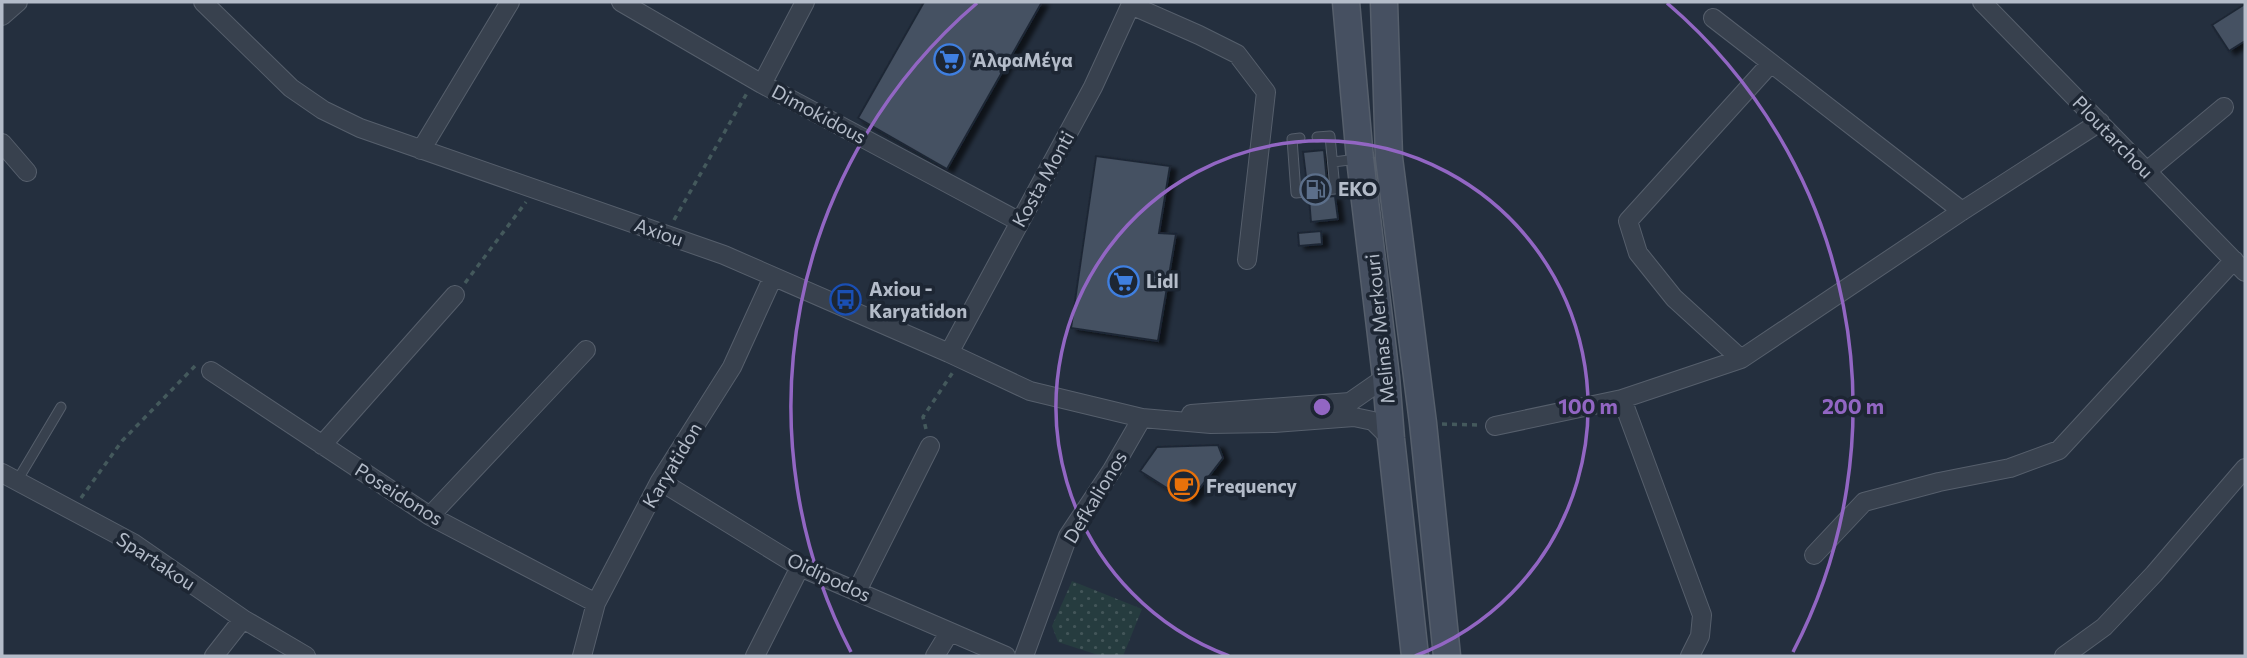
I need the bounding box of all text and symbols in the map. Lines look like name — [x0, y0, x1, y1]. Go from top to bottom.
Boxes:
supermarket icon: ΆλφαΜέγα — [933, 43, 967, 77]
place label: ΆλφαΜέγα — [972, 48, 1073, 71]
street label: Dimokidous — [768, 79, 870, 148]
street label: Ploutarchou — [2068, 91, 2158, 183]
street label: Kosta Monti — [1007, 127, 1078, 231]
fuel station icon: EKO — [1298, 172, 1332, 206]
place label: EKO — [1338, 177, 1377, 200]
street label: Axiou — [632, 213, 687, 251]
street label: Melinas Merkouri — [1360, 253, 1399, 405]
supermarket icon: Lidl — [1106, 264, 1140, 298]
place label: Lidl — [1146, 269, 1179, 292]
place label: Axiou - Karyatidon — [869, 277, 967, 322]
bus stop icon: Axiou - Karyatidon — [829, 283, 863, 317]
text: 100 m — [1558, 393, 1618, 418]
text: 200 m — [1822, 393, 1884, 418]
centre of rings — [1310, 395, 1334, 419]
street label: Karyatidon — [637, 418, 706, 512]
street label: Defkalionos — [1058, 447, 1131, 547]
street label: Poseidonos — [351, 458, 447, 530]
cafe icon: Frequency — [1166, 469, 1200, 503]
place label: Frequency — [1206, 474, 1298, 497]
street label: Spartakou — [112, 527, 200, 595]
street label: Oidipodos — [784, 547, 875, 606]

